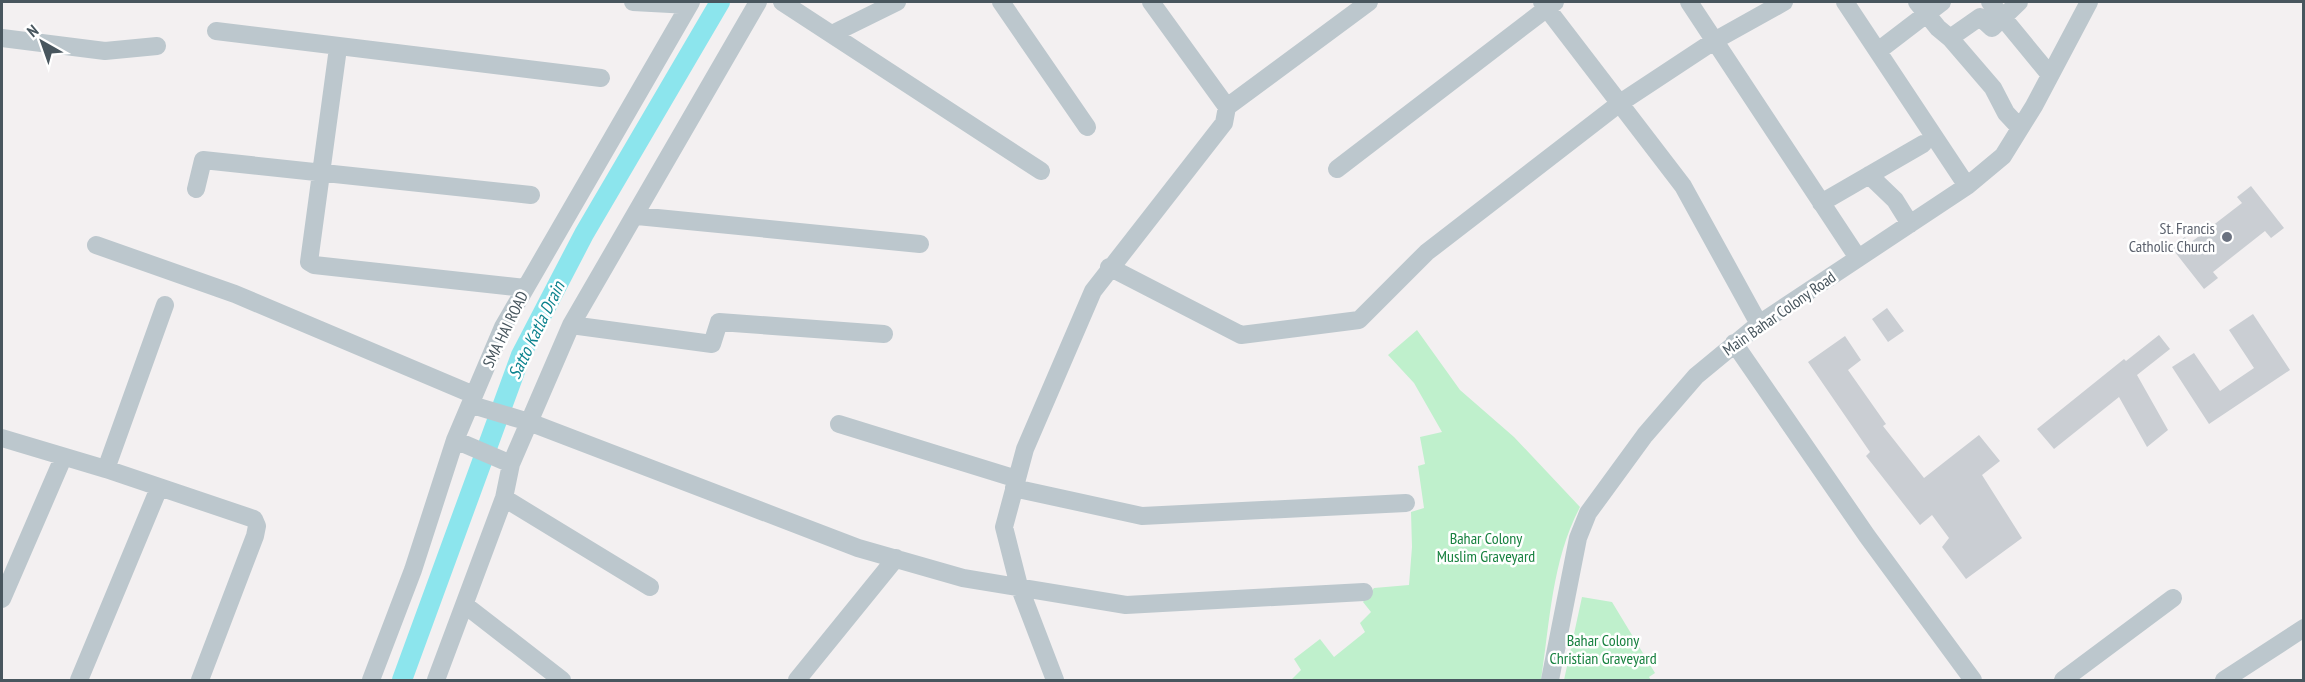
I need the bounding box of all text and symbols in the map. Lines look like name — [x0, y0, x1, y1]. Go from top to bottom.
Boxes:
north arrow — [12, 12, 72, 72]
text: N — [23, 20, 42, 41]
place label: St. Francis Catholic Church — [2129, 218, 2215, 256]
marker: St. Francis Catholic Church — [2220, 230, 2234, 244]
street label: Main Bahar Colony Road — [1719, 267, 1839, 359]
water label: Satto Katla Drain — [503, 277, 570, 382]
street label: SMA HAI ROAD — [478, 288, 532, 370]
park label: Bahar Colony Muslim Graveyard — [1437, 528, 1535, 566]
park label: Bahar Colony Christian Graveyard — [1549, 630, 1657, 668]

